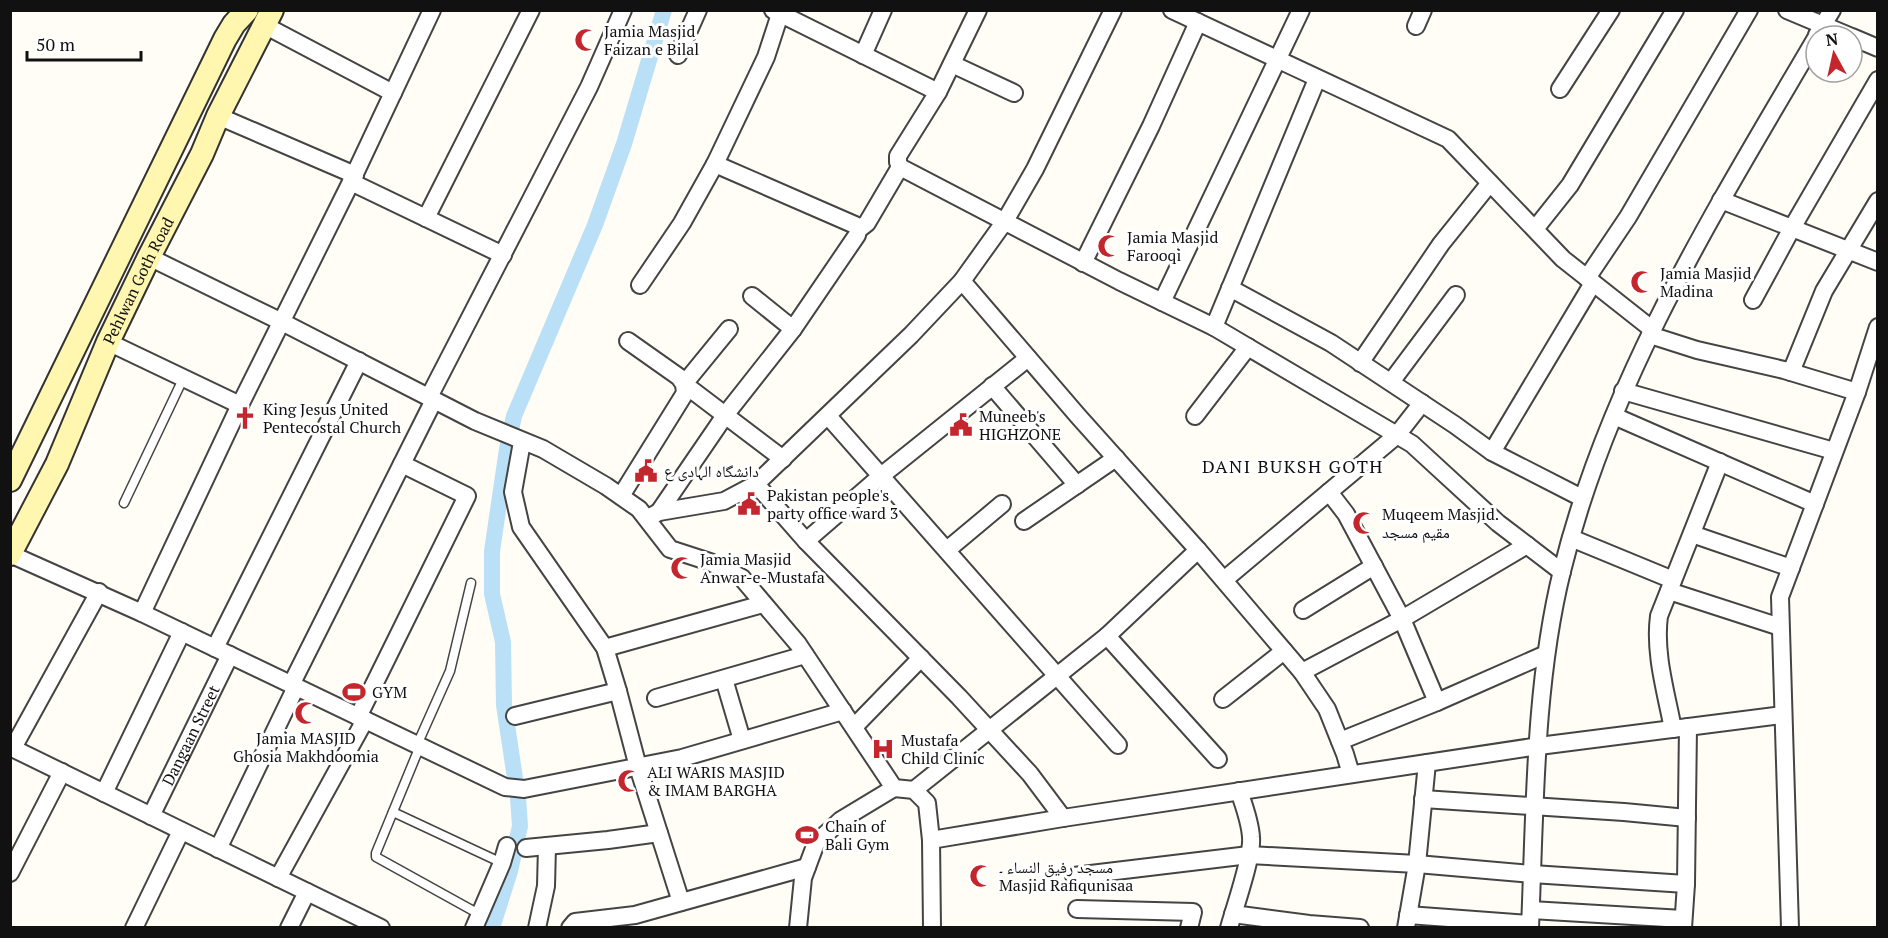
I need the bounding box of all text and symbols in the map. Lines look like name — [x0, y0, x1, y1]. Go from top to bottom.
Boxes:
place label: Jamia Masjid Faizan e Bilal — [604, 20, 699, 60]
scale bar — [27, 24, 141, 62]
north arrow — [1804, 24, 1864, 84]
mosque icon: Jamia Masjid Faizan e Bilal — [573, 27, 599, 53]
text: N — [1824, 27, 1839, 51]
text: 50 m — [36, 32, 76, 56]
street label: Pehlwan Goth Road — [98, 213, 179, 348]
place label: Jamia Masjid Farooqi — [1127, 226, 1218, 266]
mosque icon: Jamia Masjid Farooqi — [1096, 233, 1122, 259]
place label: Jamia Masjid Madina — [1660, 262, 1751, 302]
mosque icon: Jamia Masjid Madina — [1629, 269, 1655, 295]
place label: King Jesus United Pentecostal Church — [263, 398, 402, 438]
church icon: King Jesus United Pentecostal Church — [232, 405, 258, 431]
place label: Muneeb's HIGHZONE — [979, 405, 1061, 445]
public building icon: Muneeb's HIGHZONE — [948, 412, 974, 438]
district label: DANI BUKSH GOTH — [1202, 454, 1384, 478]
public building icon: دانشگاہ الہادی ع — [633, 458, 659, 484]
place label: دانشگاہ الہادی ع — [664, 460, 759, 482]
place label: Pakistan people's party office ward 3 — [767, 484, 898, 524]
public building icon: Pakistan people's party office ward 3 — [736, 491, 762, 517]
place label: Muqeem Masjid. مقیم مسجد — [1382, 503, 1499, 543]
mosque icon: Muqeem Masjid. مقیم مسجد — [1351, 510, 1377, 536]
place label: Jamia Masjid Anwar-e-Mustafa — [700, 548, 825, 588]
mosque icon: Jamia Masjid Anwar-e-Mustafa — [669, 555, 695, 581]
sports icon: GYM — [341, 679, 367, 705]
street label: Dangaan Street — [157, 681, 225, 789]
place label: GYM — [372, 681, 407, 703]
mosque icon: Jamia MASJID Ghosia Makhdoomia — [293, 700, 319, 726]
place label: Jamia MASJID Ghosia Makhdoomia — [233, 727, 379, 767]
place label: Mustafa Child Clinic — [901, 729, 985, 769]
hospital icon: Mustafa Child Clinic — [870, 736, 896, 762]
place label: ALI WARIS MASJID & IMAM BARGHA — [647, 761, 785, 801]
mosque icon: ALI WARIS MASJID & IMAM BARGHA — [616, 768, 642, 794]
place label: Chain of Bali Gym — [825, 815, 890, 855]
sports icon: Chain of Bali Gym — [794, 822, 820, 848]
place label: مسجد رفیق النساء ۔ Masjid Rafiqunisaa — [999, 856, 1133, 896]
mosque icon: مسجد رفیق النساء ۔ Masjid Rafiqunisaa — [968, 863, 994, 889]

